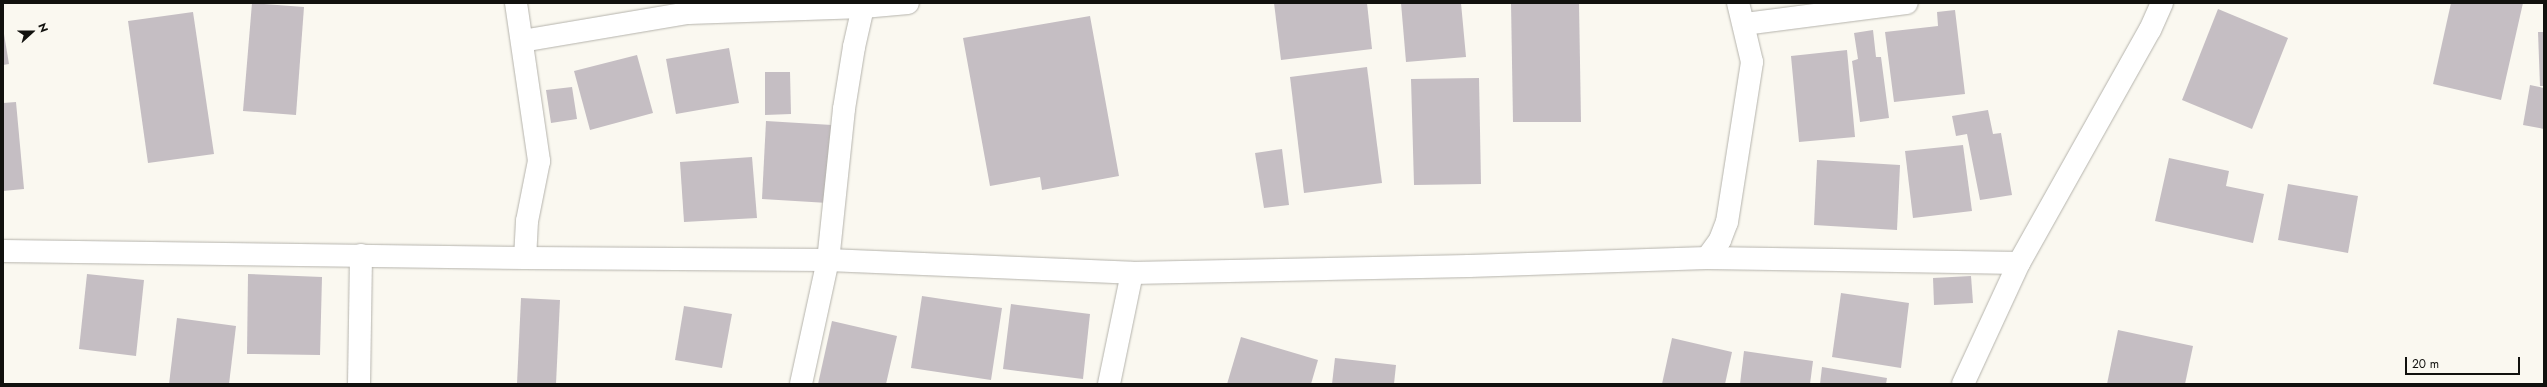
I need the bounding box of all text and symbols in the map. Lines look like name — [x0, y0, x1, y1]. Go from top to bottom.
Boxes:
north arrow — [12, 12, 52, 52]
text: N — [34, 21, 52, 35]
scale bar — [2407, 349, 2522, 375]
text: 20 m — [2412, 355, 2439, 373]

